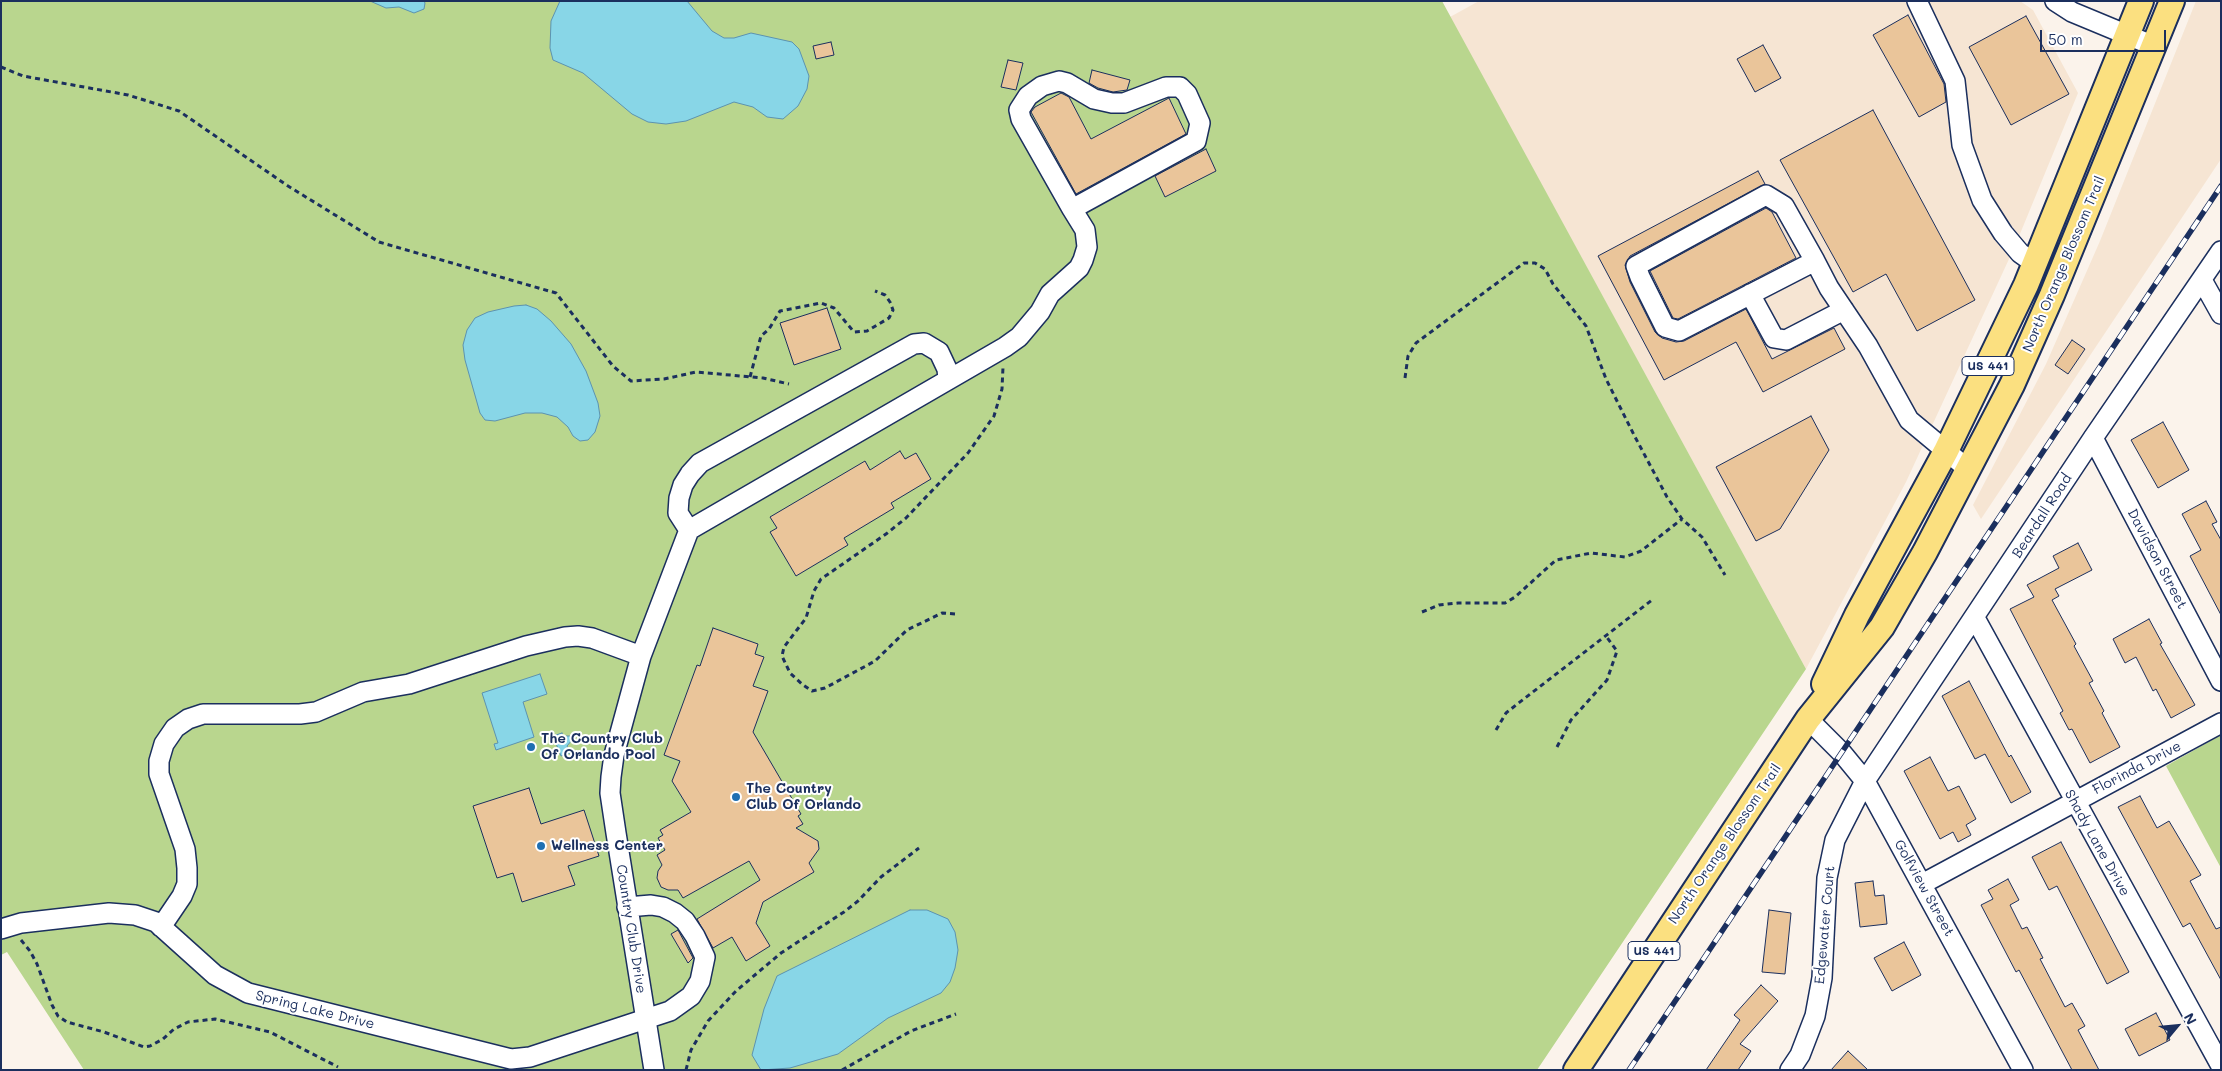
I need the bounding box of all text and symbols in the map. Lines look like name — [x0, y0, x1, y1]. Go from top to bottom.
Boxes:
scale bar — [2042, 20, 2168, 52]
text: 50 m — [2048, 29, 2083, 49]
street label: North Orange Blossom Trail — [2019, 174, 2109, 354]
road number: US 441 — [1962, 356, 2014, 376]
street label: Beardall Road — [2009, 471, 2075, 561]
street label: Davidson Street — [2124, 506, 2190, 612]
place label: The Country Club Of Orlando Pool — [541, 731, 663, 764]
street label: Florinda Drive — [2090, 738, 2184, 798]
marker: The Country Club Of Orlando Pool — [525, 741, 537, 753]
street label: North Orange Blossom Trail — [1665, 761, 1785, 927]
place label: The Country Club Of Orlando — [746, 781, 861, 814]
street label: Shady Lane Drive — [2061, 787, 2133, 899]
marker: The Country Club Of Orlando — [730, 791, 742, 803]
street label: Golfview Street — [1890, 837, 1958, 939]
place label: Wellness Center — [551, 838, 663, 854]
marker: Wellness Center — [535, 840, 547, 852]
street label: Country Club Drive — [613, 863, 649, 995]
street label: Edgewater Court — [1811, 865, 1839, 985]
road number: US 441 — [1628, 941, 1680, 960]
street label: Spring Lake Drive — [254, 987, 376, 1033]
north arrow — [2152, 1001, 2202, 1051]
text: N — [2180, 1010, 2202, 1028]

